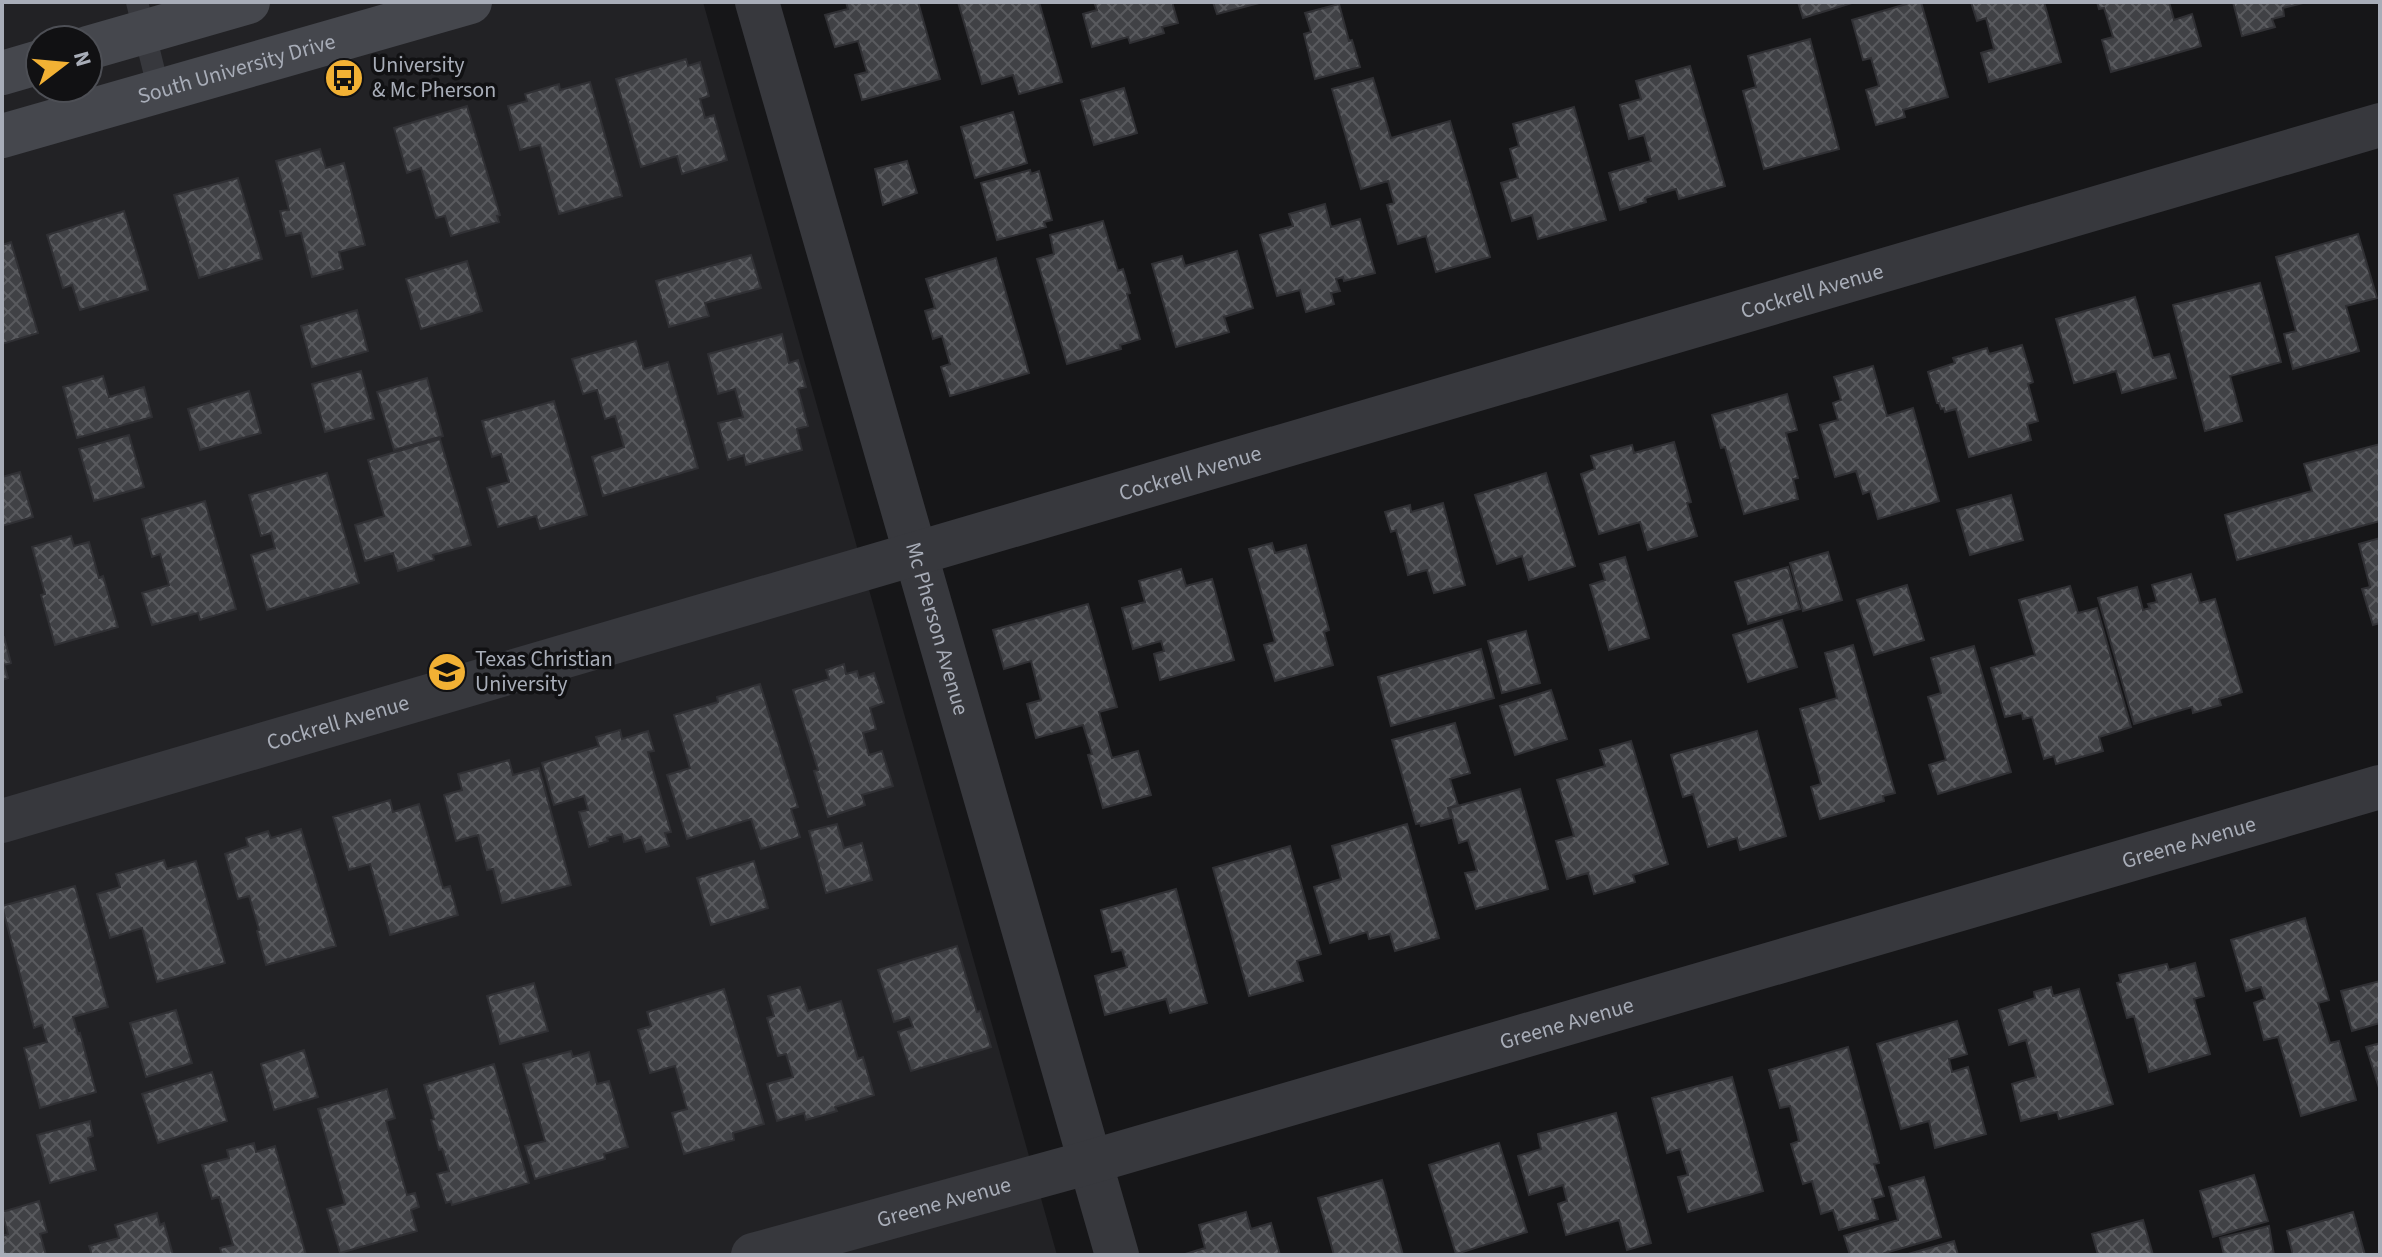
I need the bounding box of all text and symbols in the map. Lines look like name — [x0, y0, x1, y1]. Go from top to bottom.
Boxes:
north arrow — [24, 24, 104, 104]
street label: South University Drive — [134, 25, 339, 112]
text: N — [65, 47, 100, 70]
place label: University & Mc Pherson — [372, 49, 496, 106]
bus stop icon: University & Mc Pherson — [323, 57, 365, 99]
street label: Cockrell Avenue — [1737, 255, 1887, 327]
street label: Cockrell Avenue — [1115, 437, 1265, 509]
street label: Mc Pherson Avenue — [897, 538, 977, 719]
place label: Texas Christian University — [475, 643, 613, 700]
school or university icon: Texas Christian University — [426, 651, 468, 693]
street label: Cockrell Avenue — [263, 687, 413, 759]
street label: Greene Avenue — [2118, 808, 2260, 877]
street label: Greene Avenue — [1496, 989, 1638, 1058]
street label: Greene Avenue — [873, 1169, 1015, 1236]

